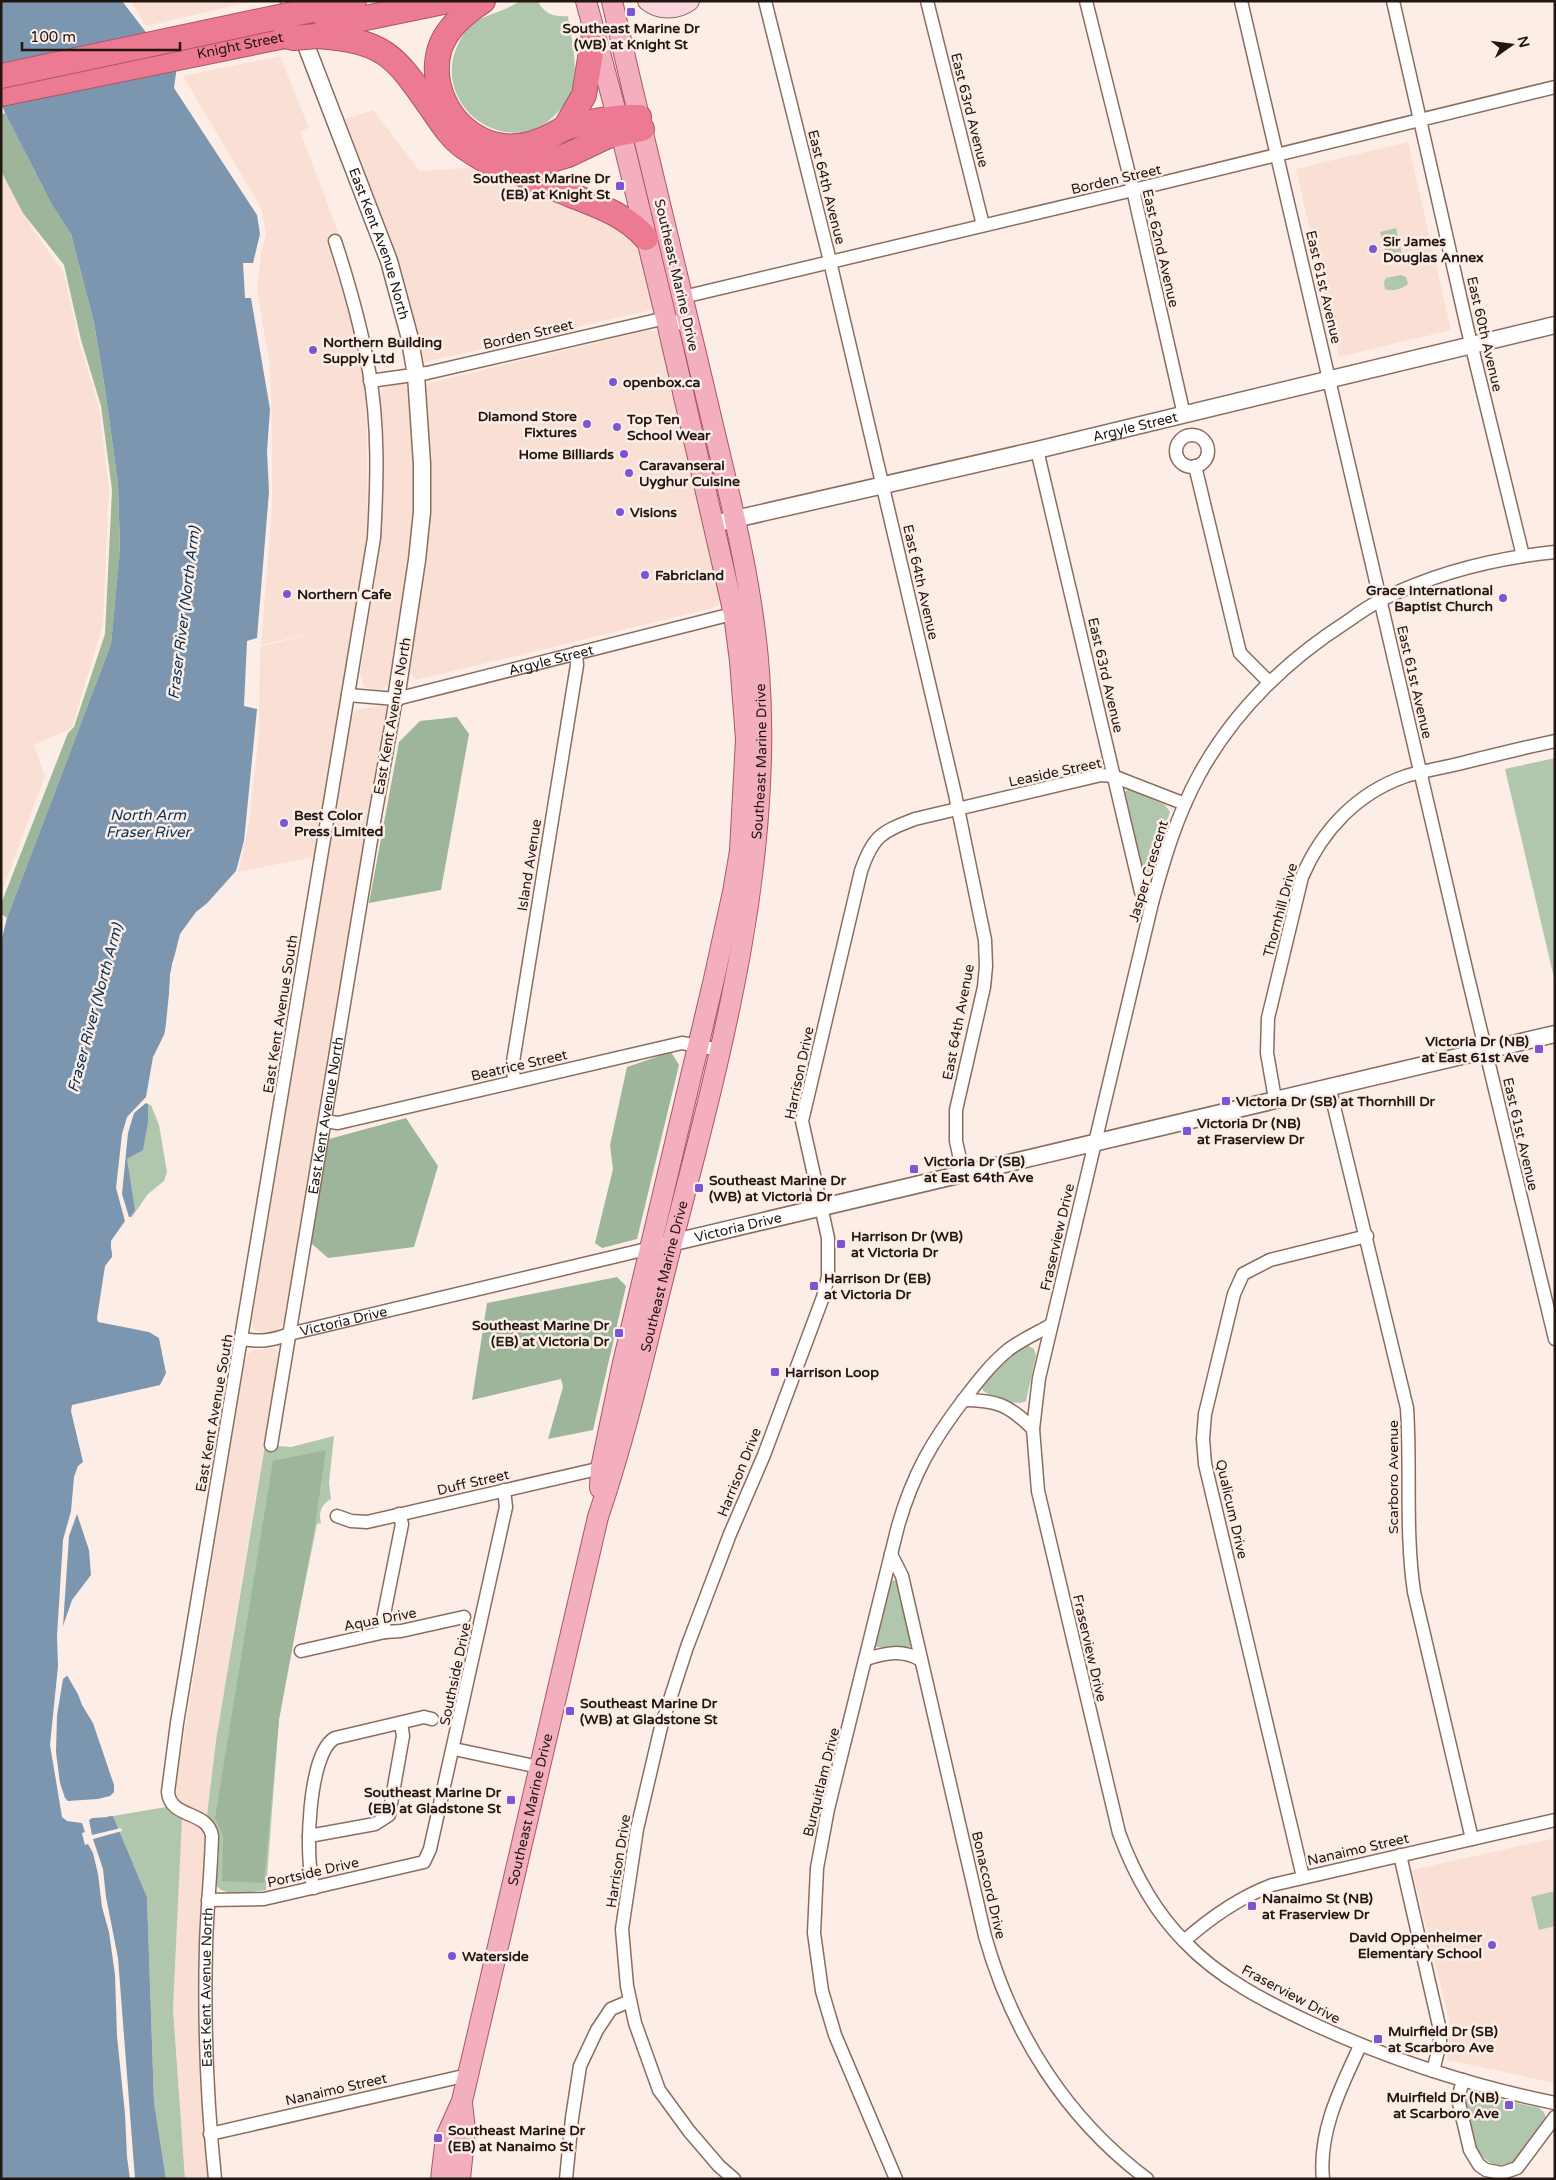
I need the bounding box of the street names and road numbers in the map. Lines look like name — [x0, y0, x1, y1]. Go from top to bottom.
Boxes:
street label: Knight Street — [195, 28, 285, 63]
street label: East 63rd Avenue — [947, 51, 992, 169]
street label: East 64th Avenue — [804, 128, 849, 246]
street label: Borden Street — [1069, 161, 1164, 198]
street label: East Kent Avenue North — [345, 165, 412, 322]
street label: East 62nd Avenue — [1139, 187, 1182, 309]
street label: Southeast Marine Drive — [651, 197, 702, 353]
street label: East 61st Avenue — [1302, 229, 1345, 345]
street label: East 60th Avenue — [1463, 275, 1506, 393]
street label: Borden Street — [481, 316, 576, 353]
street label: Argyle Street — [1091, 408, 1180, 445]
street label: East 64th Avenue — [899, 523, 942, 641]
street label: East 63rd Avenue — [1084, 616, 1127, 734]
street label: East 61st Avenue — [1393, 624, 1436, 740]
street label: East Kent Avenue North — [370, 636, 415, 796]
street label: Argyle Street — [507, 641, 596, 679]
street label: Southeast Marine Drive — [748, 683, 770, 840]
street label: Leaside Street — [1007, 754, 1104, 791]
street label: Island Avenue — [514, 818, 545, 912]
street label: Jasper Crescent — [1125, 818, 1172, 924]
street label: Thornhill Drive — [1260, 861, 1301, 959]
street label: East Kent Avenue South — [260, 934, 301, 1095]
street label: East 64th Avenue — [939, 963, 978, 1081]
street label: Harrison Drive — [781, 1025, 818, 1121]
street label: East Kent Avenue North — [305, 1035, 347, 1196]
street label: Beatrice Street — [469, 1046, 570, 1085]
street label: East 61st Avenue — [1499, 1076, 1542, 1192]
street label: Fraserview Drive — [1037, 1182, 1078, 1292]
street label: Southeast Marine Drive — [637, 1199, 692, 1354]
street label: Victoria Drive — [693, 1209, 783, 1246]
street label: Victoria Drive — [298, 1303, 389, 1340]
street label: East Kent Avenue South — [192, 1333, 237, 1493]
street label: Scarboro Avenue — [1385, 1420, 1402, 1534]
street label: Harrison Drive — [714, 1425, 765, 1519]
street label: Qualicum Drive — [1212, 1458, 1251, 1561]
street label: Duff Street — [435, 1466, 511, 1499]
street label: Fraserview Drive — [1069, 1593, 1110, 1703]
street label: Aqua Drive — [342, 1604, 418, 1635]
street label: Southside Drive — [436, 1621, 475, 1727]
street label: Burquitlam Drive — [800, 1726, 843, 1838]
street label: Southeast Marine Drive — [504, 1732, 556, 1887]
street label: Harrison Drive — [603, 1813, 634, 1909]
street label: Nanaimo Street — [1306, 1829, 1411, 1869]
street label: Bonaccord Drive — [968, 1830, 1009, 1941]
street label: Portside Drive — [266, 1854, 361, 1891]
street label: East Kent Avenue North — [197, 1907, 217, 2067]
street label: Fraserview Drive — [1239, 1961, 1343, 2028]
street label: Nanaimo Street — [284, 2069, 389, 2109]

